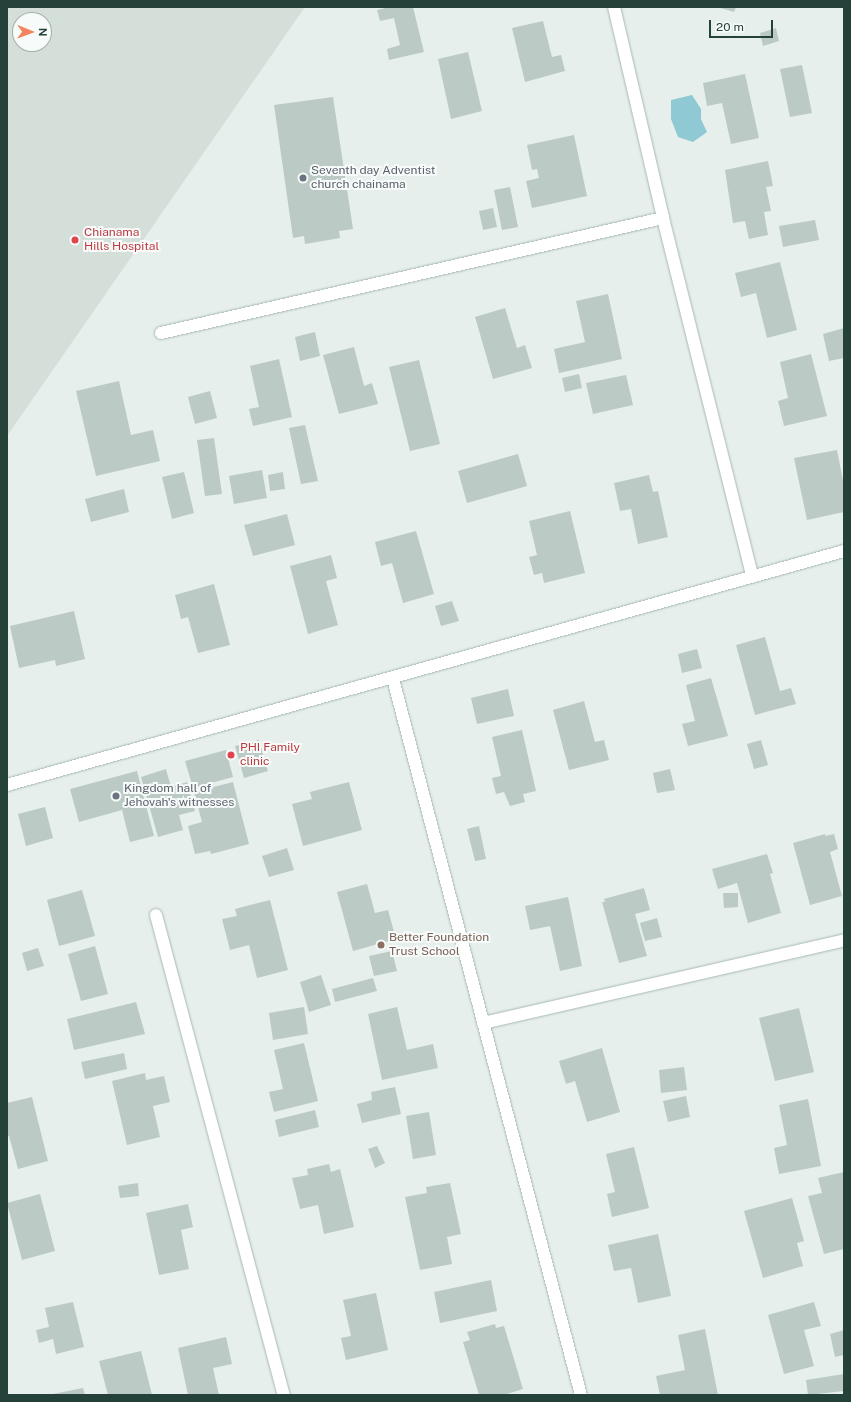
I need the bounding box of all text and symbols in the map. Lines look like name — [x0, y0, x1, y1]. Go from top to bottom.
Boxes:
north arrow — [12, 12, 52, 52]
scale bar — [711, 12, 775, 38]
text: 20 m — [716, 20, 744, 34]
text: N — [37, 28, 49, 37]
place label: Seventh day Adventist church chainama — [311, 164, 436, 192]
marker: Seventh day Adventist church chainama — [298, 173, 308, 183]
place label: Chianama Hills Hospital — [84, 226, 159, 254]
marker: Chianama Hills Hospital — [69, 234, 81, 246]
place label: PHI Family clinic — [240, 741, 300, 769]
marker: PHI Family clinic — [225, 749, 237, 761]
place label: Kingdom hall of Jehovah's witnesses — [124, 782, 235, 810]
marker: Kingdom hall of Jehovah's witnesses — [111, 791, 121, 801]
place label: Better Foundation Trust School — [389, 931, 489, 959]
marker: Better Foundation Trust School — [376, 940, 386, 950]

